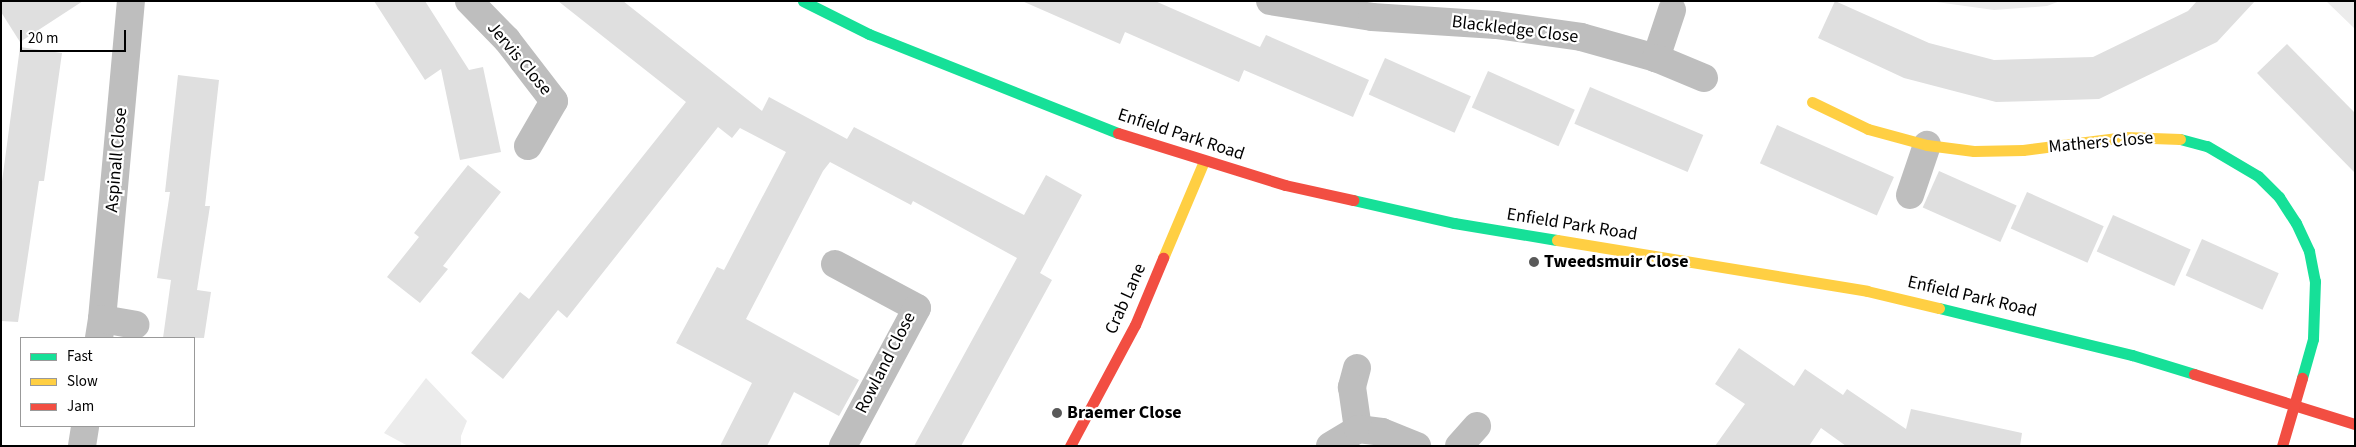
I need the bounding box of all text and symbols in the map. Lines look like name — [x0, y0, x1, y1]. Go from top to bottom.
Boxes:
street label: Blackledge Close — [1451, 12, 1579, 48]
street label: Jervis Close — [482, 18, 556, 100]
scale bar — [22, 20, 129, 52]
text: 20 m — [28, 28, 58, 49]
street label: Enfield Park Road — [1115, 104, 1247, 166]
street label: Aspinall Close — [102, 107, 132, 213]
street label: Mathers Close — [2048, 128, 2154, 158]
street label: Enfield Park Road — [1505, 204, 1639, 246]
place label: Tweedsmuir Close — [1544, 251, 1689, 273]
marker: Tweedsmuir Close — [1528, 256, 1540, 268]
street label: Crab Lane — [1101, 260, 1151, 338]
street label: Enfield Park Road — [1905, 272, 2039, 322]
street label: Rowland Close — [851, 309, 921, 417]
legend — [20, 337, 195, 427]
text: Fast — [67, 346, 93, 367]
text: Slow — [67, 371, 98, 392]
text: Jam — [67, 396, 94, 417]
place label: Braemer Close — [1067, 402, 1182, 424]
marker: Braemer Close — [1051, 407, 1063, 419]

